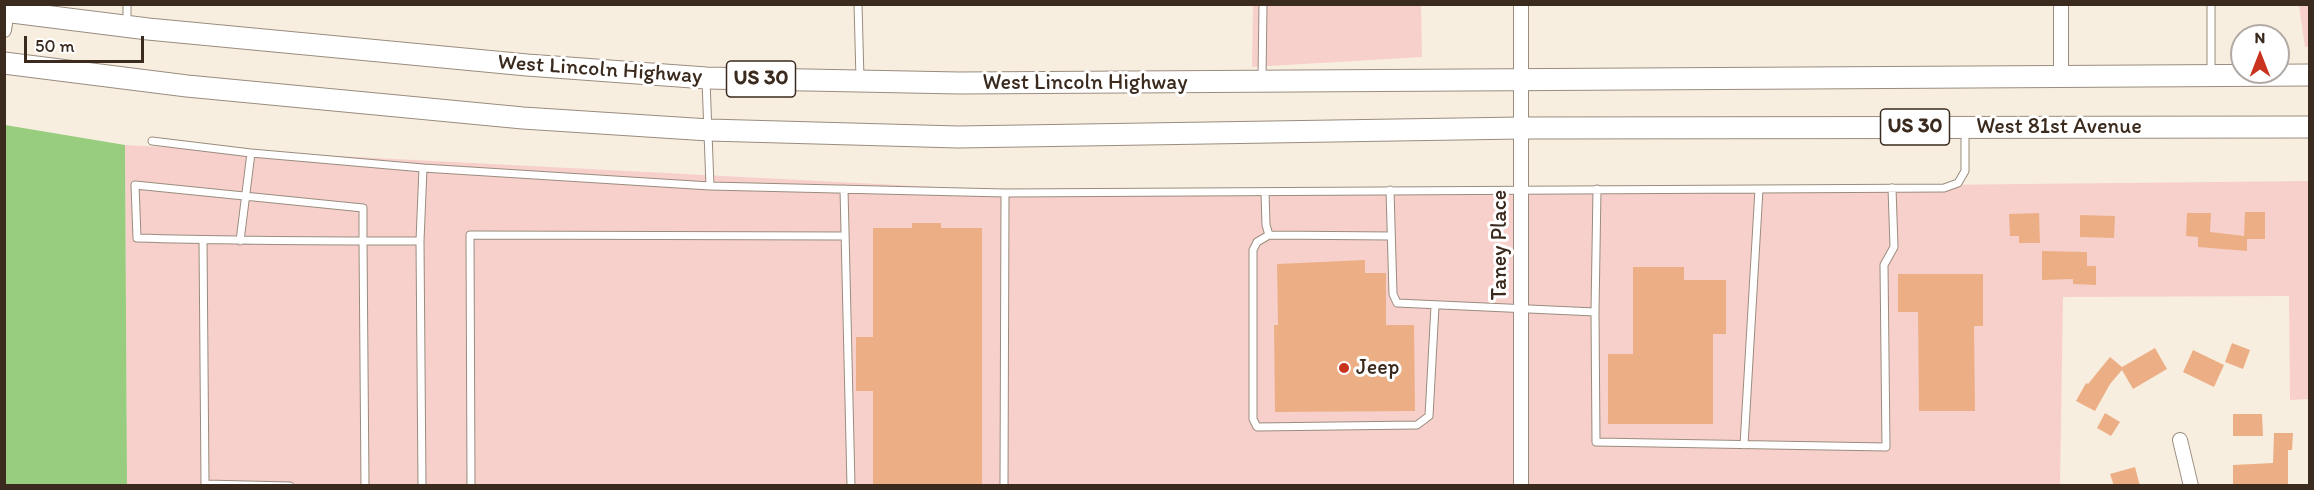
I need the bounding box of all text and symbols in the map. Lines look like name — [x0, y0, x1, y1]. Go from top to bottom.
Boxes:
scale bar — [27, 24, 147, 62]
north arrow — [2230, 24, 2290, 84]
text: N — [2255, 28, 2265, 47]
text: 50 m — [35, 35, 75, 57]
street label: West Lincoln Highway — [497, 50, 703, 90]
road number: US 30 — [726, 61, 795, 97]
street label: West Lincoln Highway — [983, 70, 1187, 96]
road number: US 30 — [1880, 109, 1950, 145]
street label: West 81st Avenue — [1976, 114, 2142, 140]
street label: Taney Place — [1487, 190, 1513, 300]
place label: Jeep — [1356, 355, 1399, 381]
marker: Jeep — [1337, 361, 1351, 375]

